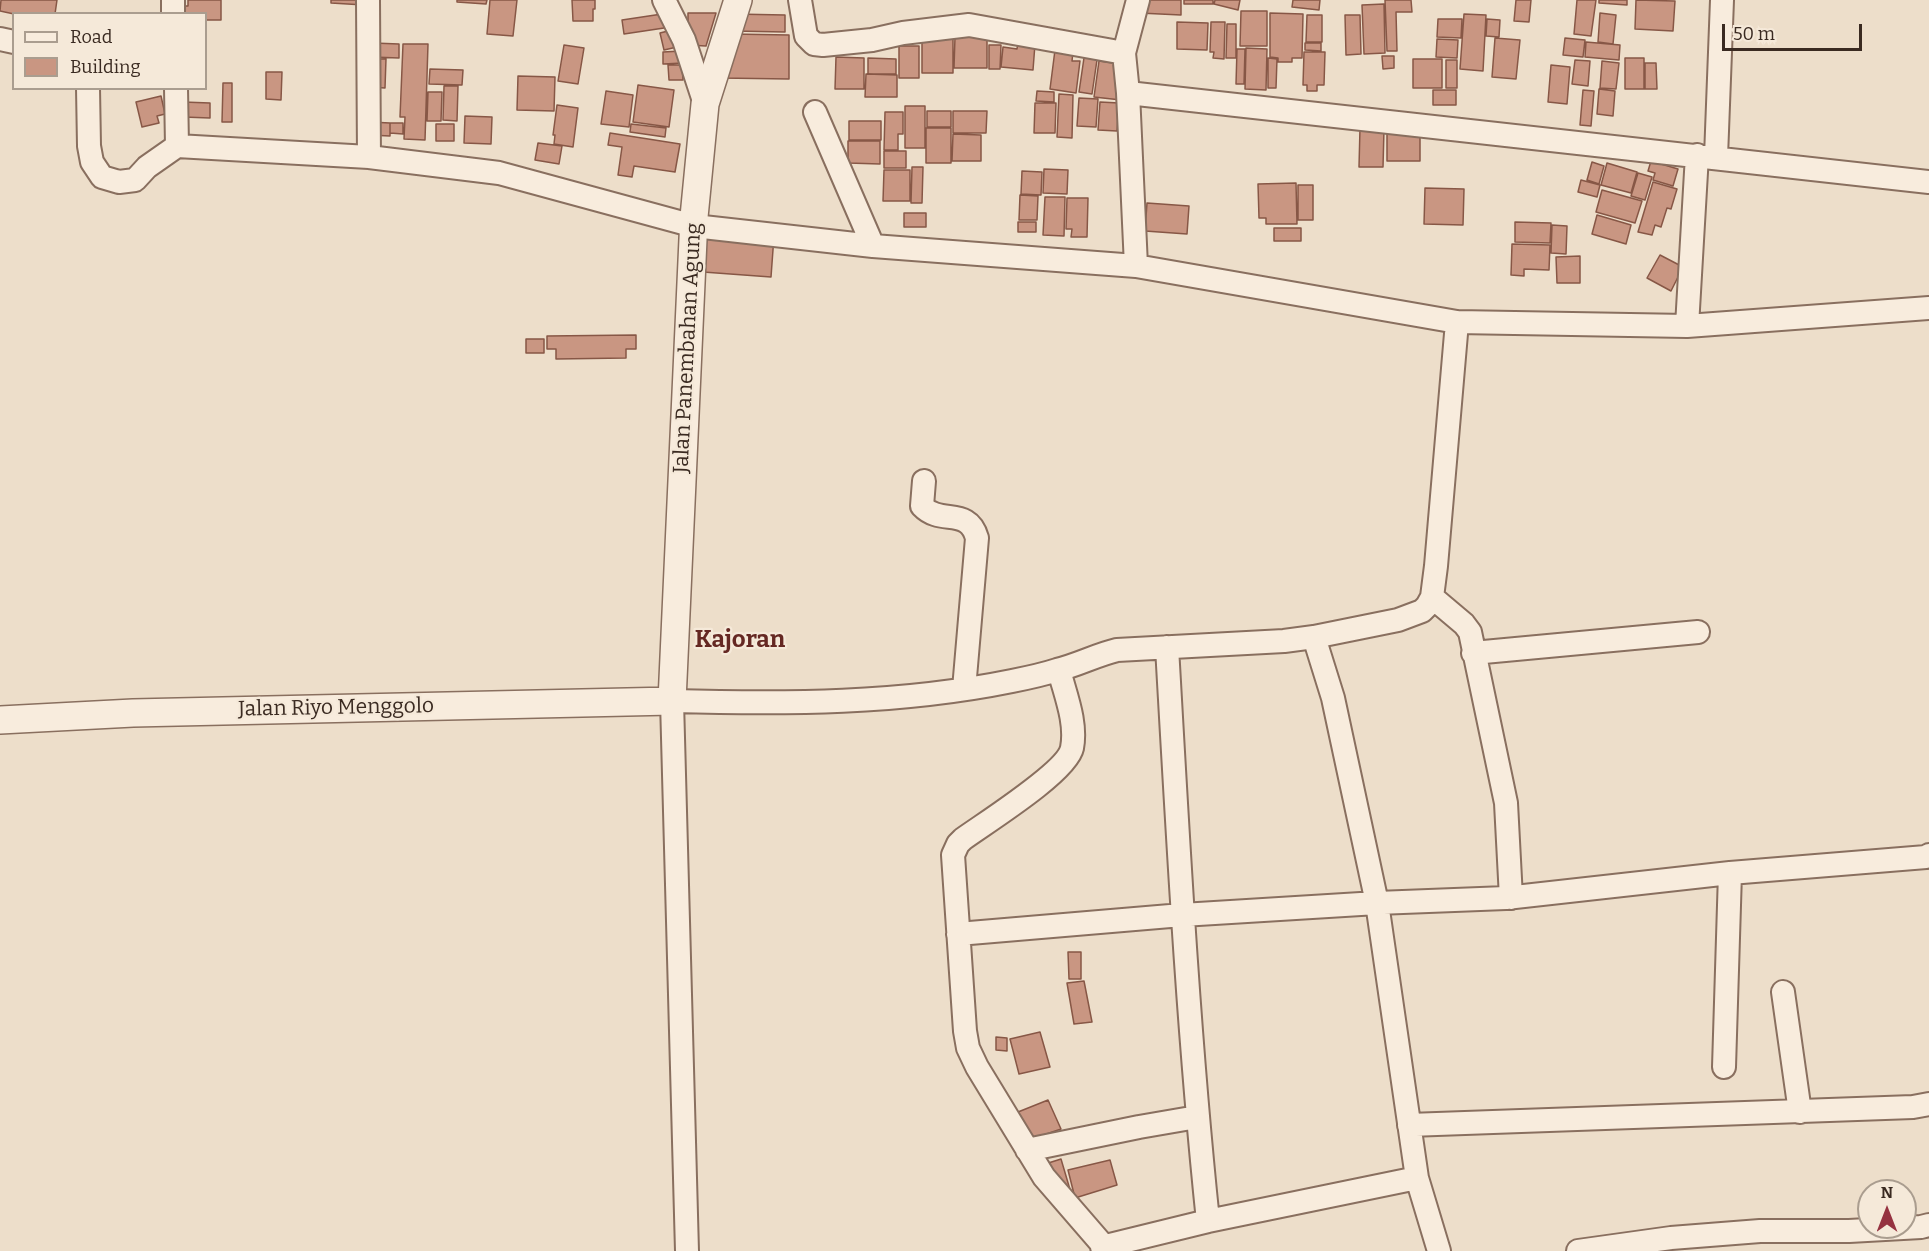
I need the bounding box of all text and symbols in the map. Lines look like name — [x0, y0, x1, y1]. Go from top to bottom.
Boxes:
legend — [12, 12, 207, 90]
scale bar — [1725, 12, 1864, 50]
text: 50 m — [1733, 23, 1775, 45]
text: Road — [70, 26, 112, 48]
text: Building — [70, 56, 141, 78]
street label: Jalan Panembahan Agung — [669, 222, 707, 474]
district label: Kajoran — [695, 626, 785, 654]
street label: Jalan Riyo Menggolo — [238, 694, 434, 722]
north arrow — [1857, 1179, 1917, 1239]
text: N — [1881, 1183, 1893, 1202]

